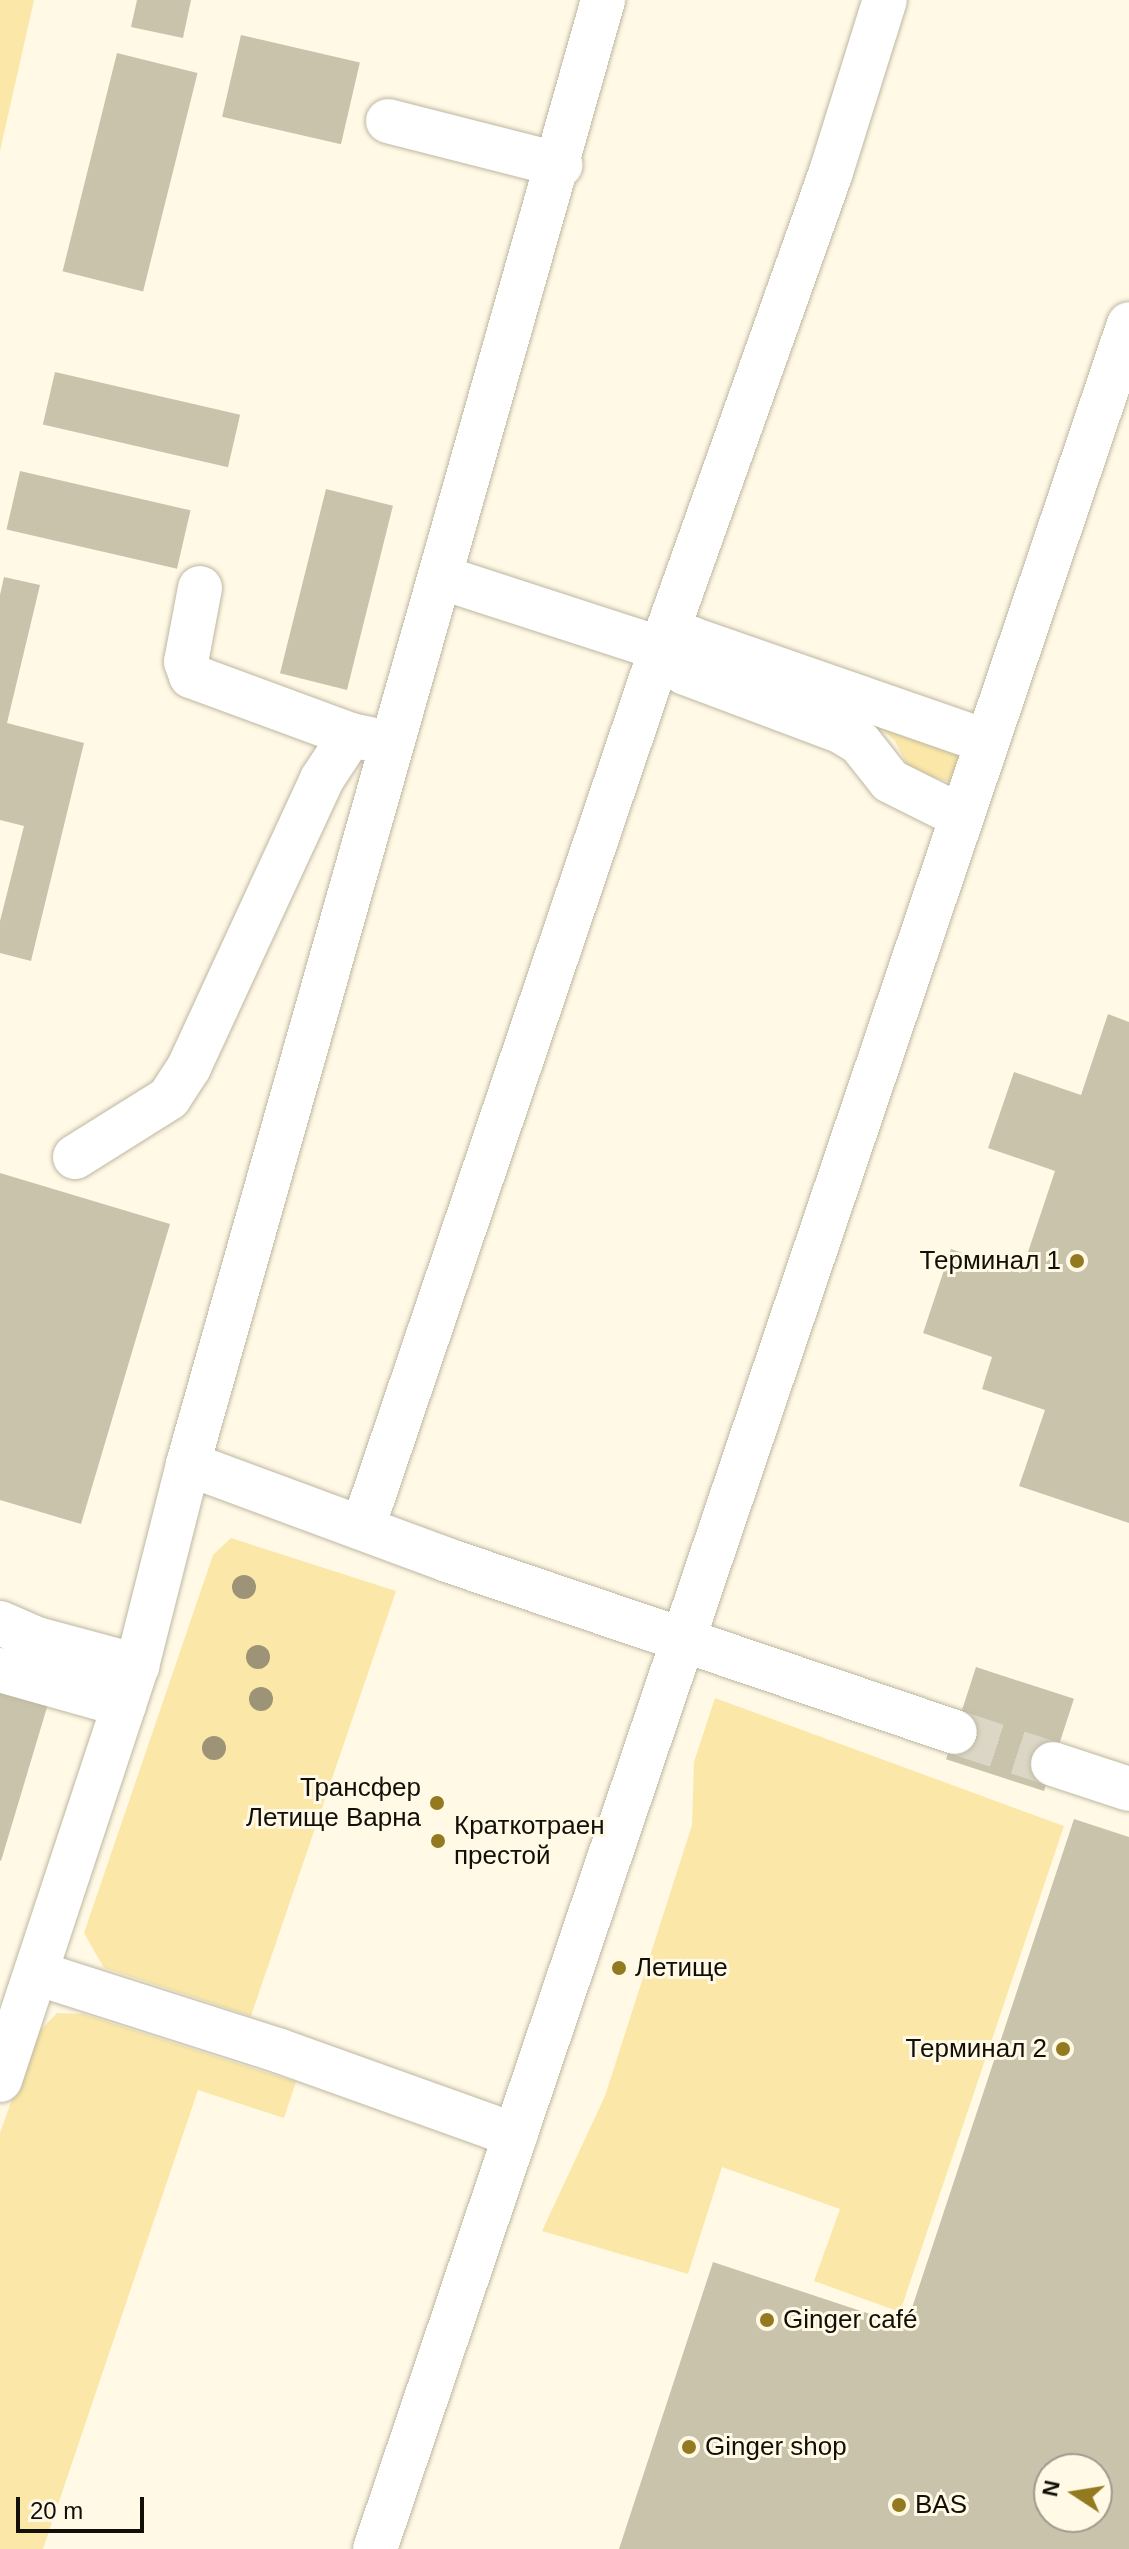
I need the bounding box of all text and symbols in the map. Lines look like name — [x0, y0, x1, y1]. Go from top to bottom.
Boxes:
place label: Терминал 1 — [920, 1245, 1061, 1277]
marker: Терминал 1 — [1068, 1252, 1086, 1270]
place label: Трансфер Летище Варна — [246, 1772, 421, 1834]
marker: Трансфер Летище Варна — [428, 1794, 446, 1812]
place label: Краткотраен престой — [454, 1810, 605, 1872]
marker: Краткотраен престой — [429, 1832, 447, 1850]
place label: Летище — [635, 1952, 728, 1984]
marker: Летище — [610, 1959, 628, 1977]
place label: Терминал 2 — [906, 2033, 1047, 2065]
marker: Терминал 2 — [1054, 2040, 1072, 2058]
place label: Ginger café — [783, 2304, 917, 2336]
marker: Ginger café — [758, 2311, 776, 2329]
place label: Ginger shop — [705, 2431, 847, 2463]
marker: Ginger shop — [680, 2438, 698, 2456]
north arrow — [1033, 2453, 1113, 2533]
text: N — [1037, 2478, 1065, 2499]
scale bar — [20, 2481, 148, 2531]
place label: BAS — [915, 2489, 967, 2521]
marker: BAS — [890, 2496, 908, 2514]
text: 20 m — [30, 2497, 83, 2524]

